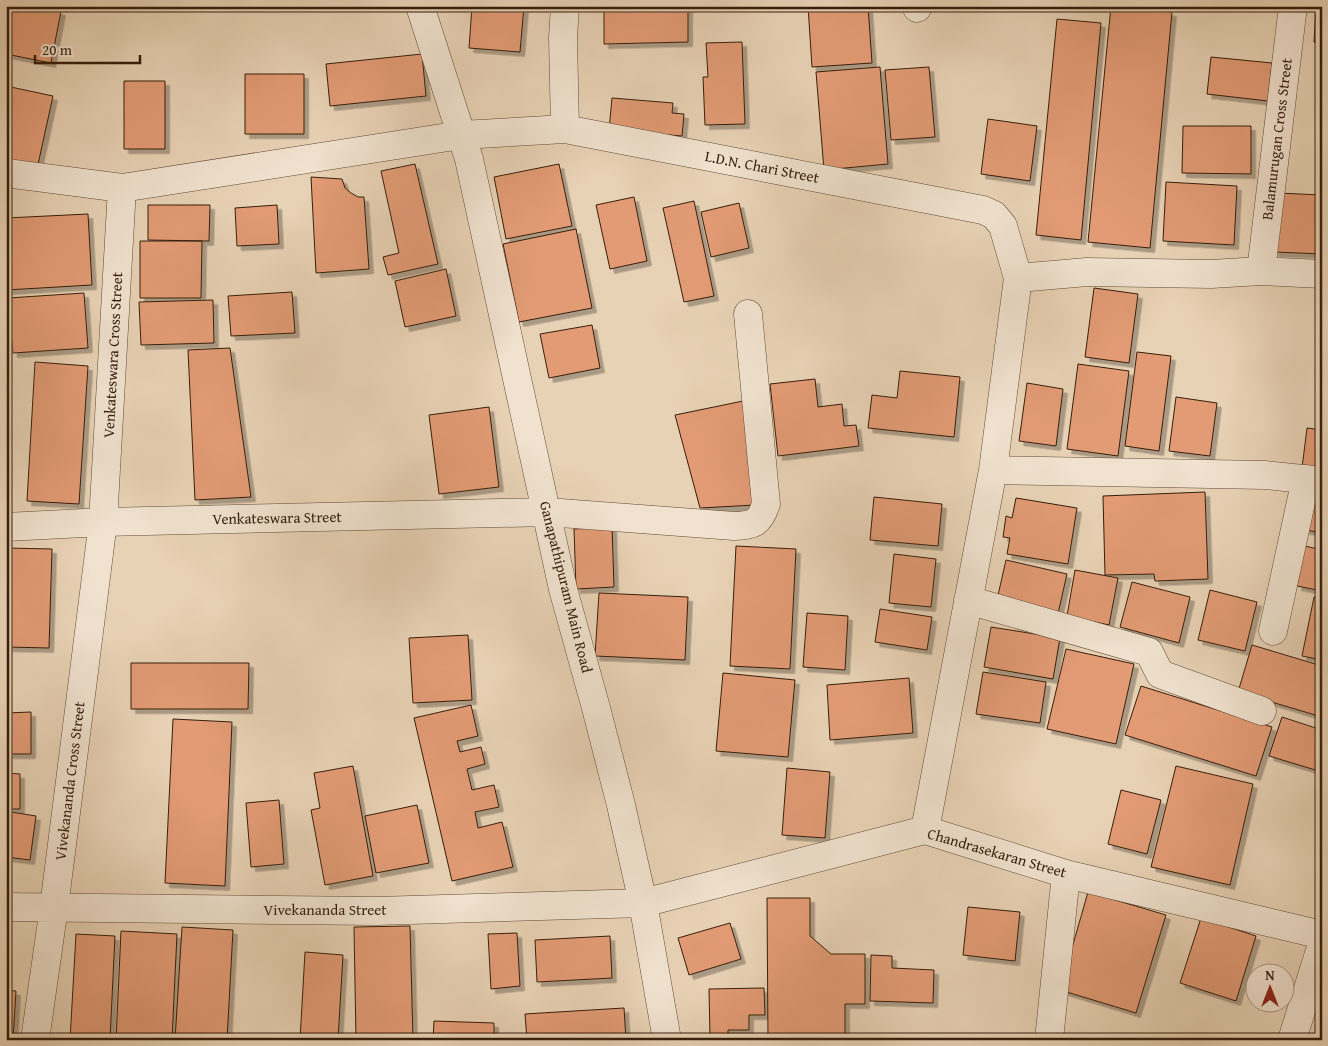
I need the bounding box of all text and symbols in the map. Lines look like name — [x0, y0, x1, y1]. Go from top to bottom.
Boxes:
scale bar — [35, 32, 140, 64]
text: 20 m — [42, 39, 73, 60]
street label: Balamurugan Cross Street — [1256, 56, 1297, 221]
street label: L.D.N. Chari Street — [703, 145, 822, 188]
street label: Venkateswara Cross Street — [98, 271, 127, 439]
street label: Ganapathipuram Main Road — [535, 499, 598, 675]
street label: Venkateswara Street — [212, 506, 343, 529]
street label: Vivekananda Cross Street — [49, 699, 90, 862]
street label: Chandrasekaran Street — [925, 823, 1070, 883]
street label: Vivekananda Street — [263, 899, 387, 920]
north arrow — [1246, 964, 1296, 1014]
text: N — [1265, 965, 1275, 985]

